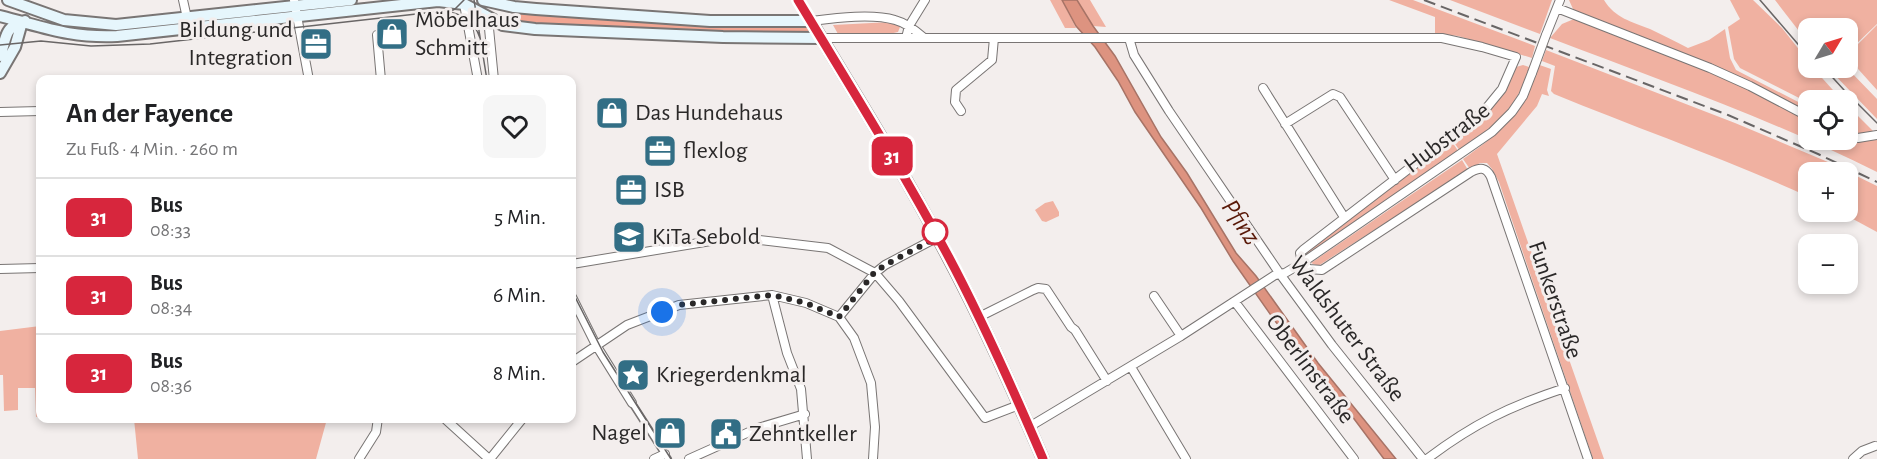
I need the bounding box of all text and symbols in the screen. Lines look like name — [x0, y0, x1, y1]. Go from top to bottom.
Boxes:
place label: Möbelhaus Schmitt — [415, 8, 519, 60]
shop icon: Möbelhaus Schmitt — [374, 16, 410, 52]
place label: Bildung und Integration — [179, 18, 293, 70]
north arrow — [1798, 18, 1858, 78]
map controls — [1798, 18, 1858, 294]
office icon: Bildung und Integration — [298, 26, 334, 62]
button: locate — [1798, 90, 1858, 150]
button: heart — [483, 95, 546, 158]
shop icon: Das Hundehaus — [594, 95, 630, 131]
street label: Hubstraße — [1400, 98, 1494, 178]
text: An der Fayence — [66, 100, 233, 128]
place label: Das Hundehaus — [635, 101, 783, 125]
office icon: flexlog — [642, 133, 678, 169]
line badge: 31 — [865, 136, 919, 176]
text: Zu Fuß · 4 Min. · 260 m — [66, 139, 238, 159]
place label: flexlog — [683, 139, 748, 163]
text: 31 — [884, 146, 900, 167]
button: + — [1798, 162, 1858, 222]
office icon: ISB — [613, 172, 649, 208]
place label: ISB — [654, 178, 685, 202]
text: Bus — [150, 194, 183, 216]
water label: Pfinz — [1217, 195, 1265, 249]
text: 5 Min. — [494, 206, 546, 228]
text: 31 — [91, 207, 107, 228]
school or university icon: KiTa Sebold — [611, 219, 647, 255]
unlabelled marker — [922, 219, 948, 245]
text: 08:33 — [150, 220, 191, 240]
place label: KiTa Sebold — [652, 225, 760, 249]
button: − — [1798, 234, 1858, 294]
street label: Funkerstraße — [1524, 238, 1586, 362]
street label: Waldshuter Straße — [1285, 252, 1409, 406]
text: Bus — [150, 272, 183, 294]
text: 6 Min. — [493, 284, 546, 306]
text: 31 — [91, 285, 107, 306]
your location — [647, 297, 677, 327]
text: 08:34 — [150, 298, 192, 318]
street label: Oberlinstraße — [1261, 310, 1359, 428]
text: Bus — [150, 350, 183, 372]
place icon: Kriegerdenkmal — [615, 357, 651, 393]
text: 8 Min. — [493, 362, 546, 384]
text: 31 — [91, 363, 107, 384]
place label: Kriegerdenkmal — [656, 363, 807, 387]
text: 08:36 — [150, 376, 192, 396]
shop icon: Nagel — [652, 415, 688, 451]
public building icon: Zehntkeller — [708, 416, 744, 452]
place label: Nagel — [591, 421, 647, 445]
place label: Zehntkeller — [749, 422, 857, 446]

